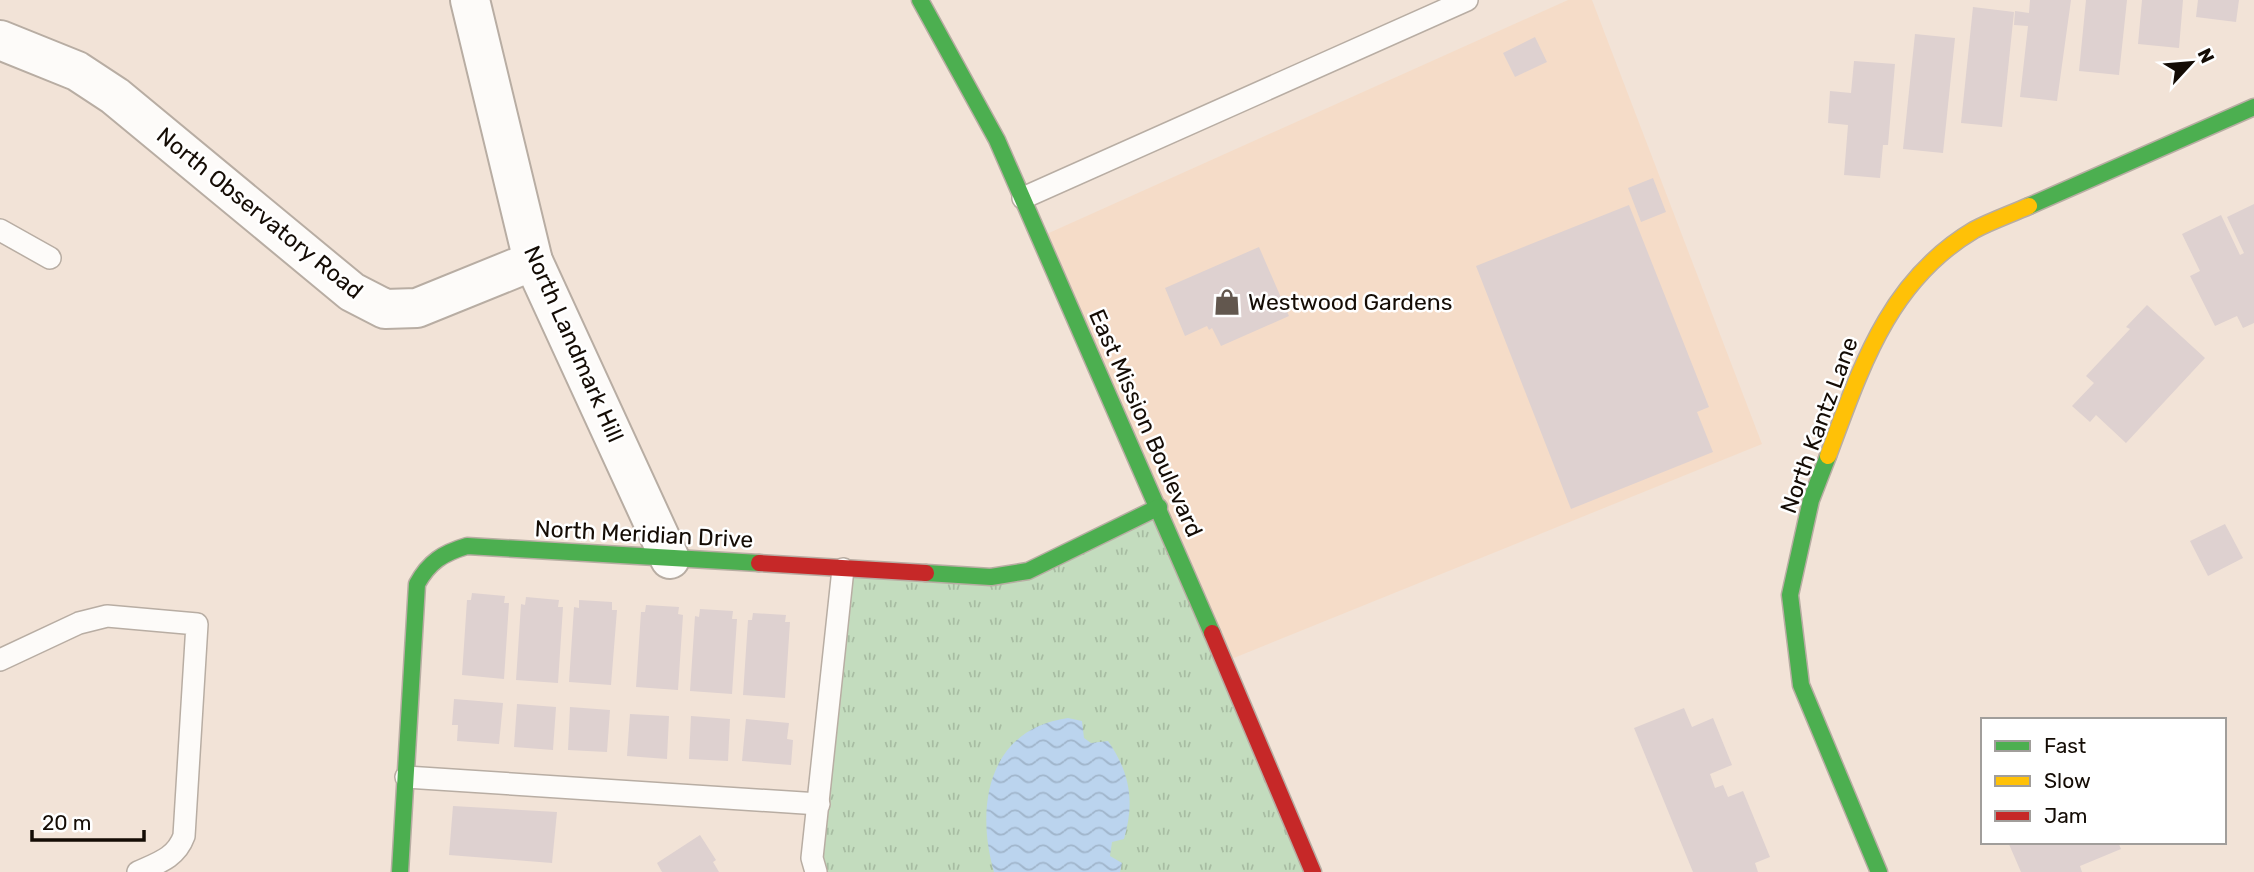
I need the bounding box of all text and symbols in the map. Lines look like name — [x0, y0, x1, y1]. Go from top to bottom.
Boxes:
north arrow — [2156, 28, 2226, 98]
text: N — [2192, 45, 2219, 67]
street label: North Observatory Road — [151, 121, 369, 305]
street label: North Landmark Hill — [518, 241, 630, 447]
shop icon: Westwood Gardens — [1212, 287, 1242, 317]
place label: Westwood Gardens — [1248, 288, 1452, 316]
street label: East Mission Boulevard — [1083, 305, 1209, 541]
street label: North Kantz Lane — [1774, 333, 1864, 517]
street label: North Meridian Drive — [534, 514, 754, 554]
legend — [1981, 718, 2226, 844]
text: Fast — [2044, 733, 2086, 758]
text: Slow — [2044, 768, 2091, 793]
scale bar — [32, 798, 144, 842]
text: Jam — [2044, 803, 2088, 828]
text: 20 m — [42, 810, 91, 835]

